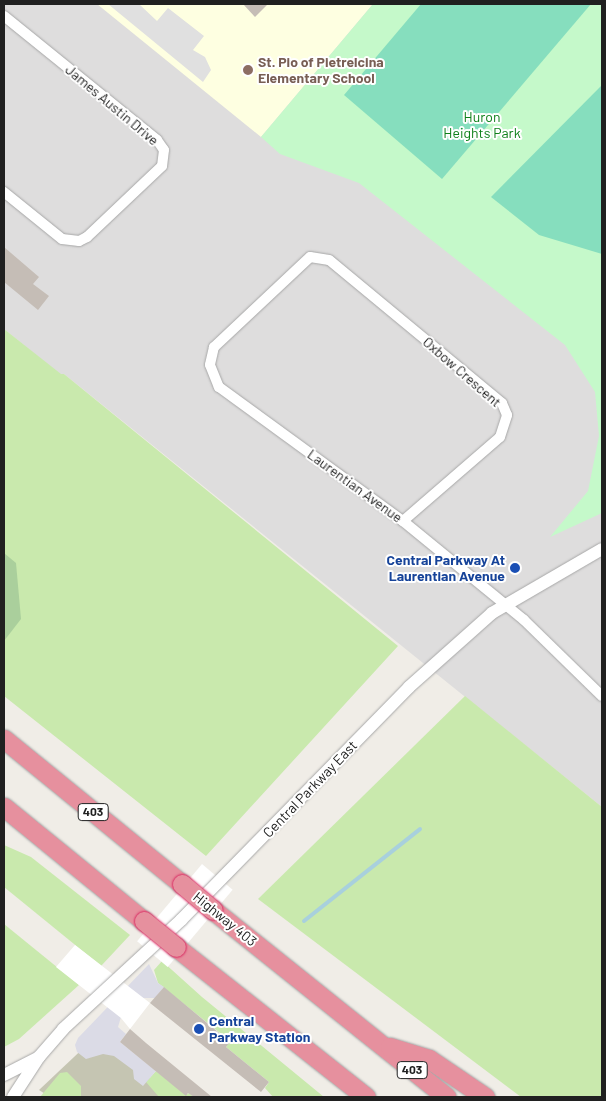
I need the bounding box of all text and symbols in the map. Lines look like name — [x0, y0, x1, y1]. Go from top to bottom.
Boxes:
place label: St. Pio of Pietrelcina Elementary School — [258, 54, 384, 86]
street label: James Austin Drive — [62, 61, 162, 149]
marker: St. Pio of Pietrelcina Elementary School — [242, 64, 254, 76]
park label: Huron Heights Park — [443, 109, 521, 142]
street label: Oxbow Crescent — [419, 333, 505, 411]
street label: Laurentian Avenue — [304, 446, 406, 526]
place label: Central Parkway At Laurentian Avenue — [387, 552, 505, 584]
marker: Central Parkway At Laurentian Avenue — [509, 562, 521, 574]
street label: Central Parkway East — [259, 737, 361, 841]
road number: 403 — [77, 802, 109, 822]
street label: Highway 403 — [190, 888, 260, 950]
place label: Central Parkway Station — [209, 1013, 310, 1046]
marker: Central Parkway Station — [193, 1023, 205, 1035]
road number: 403 — [396, 1060, 428, 1080]

